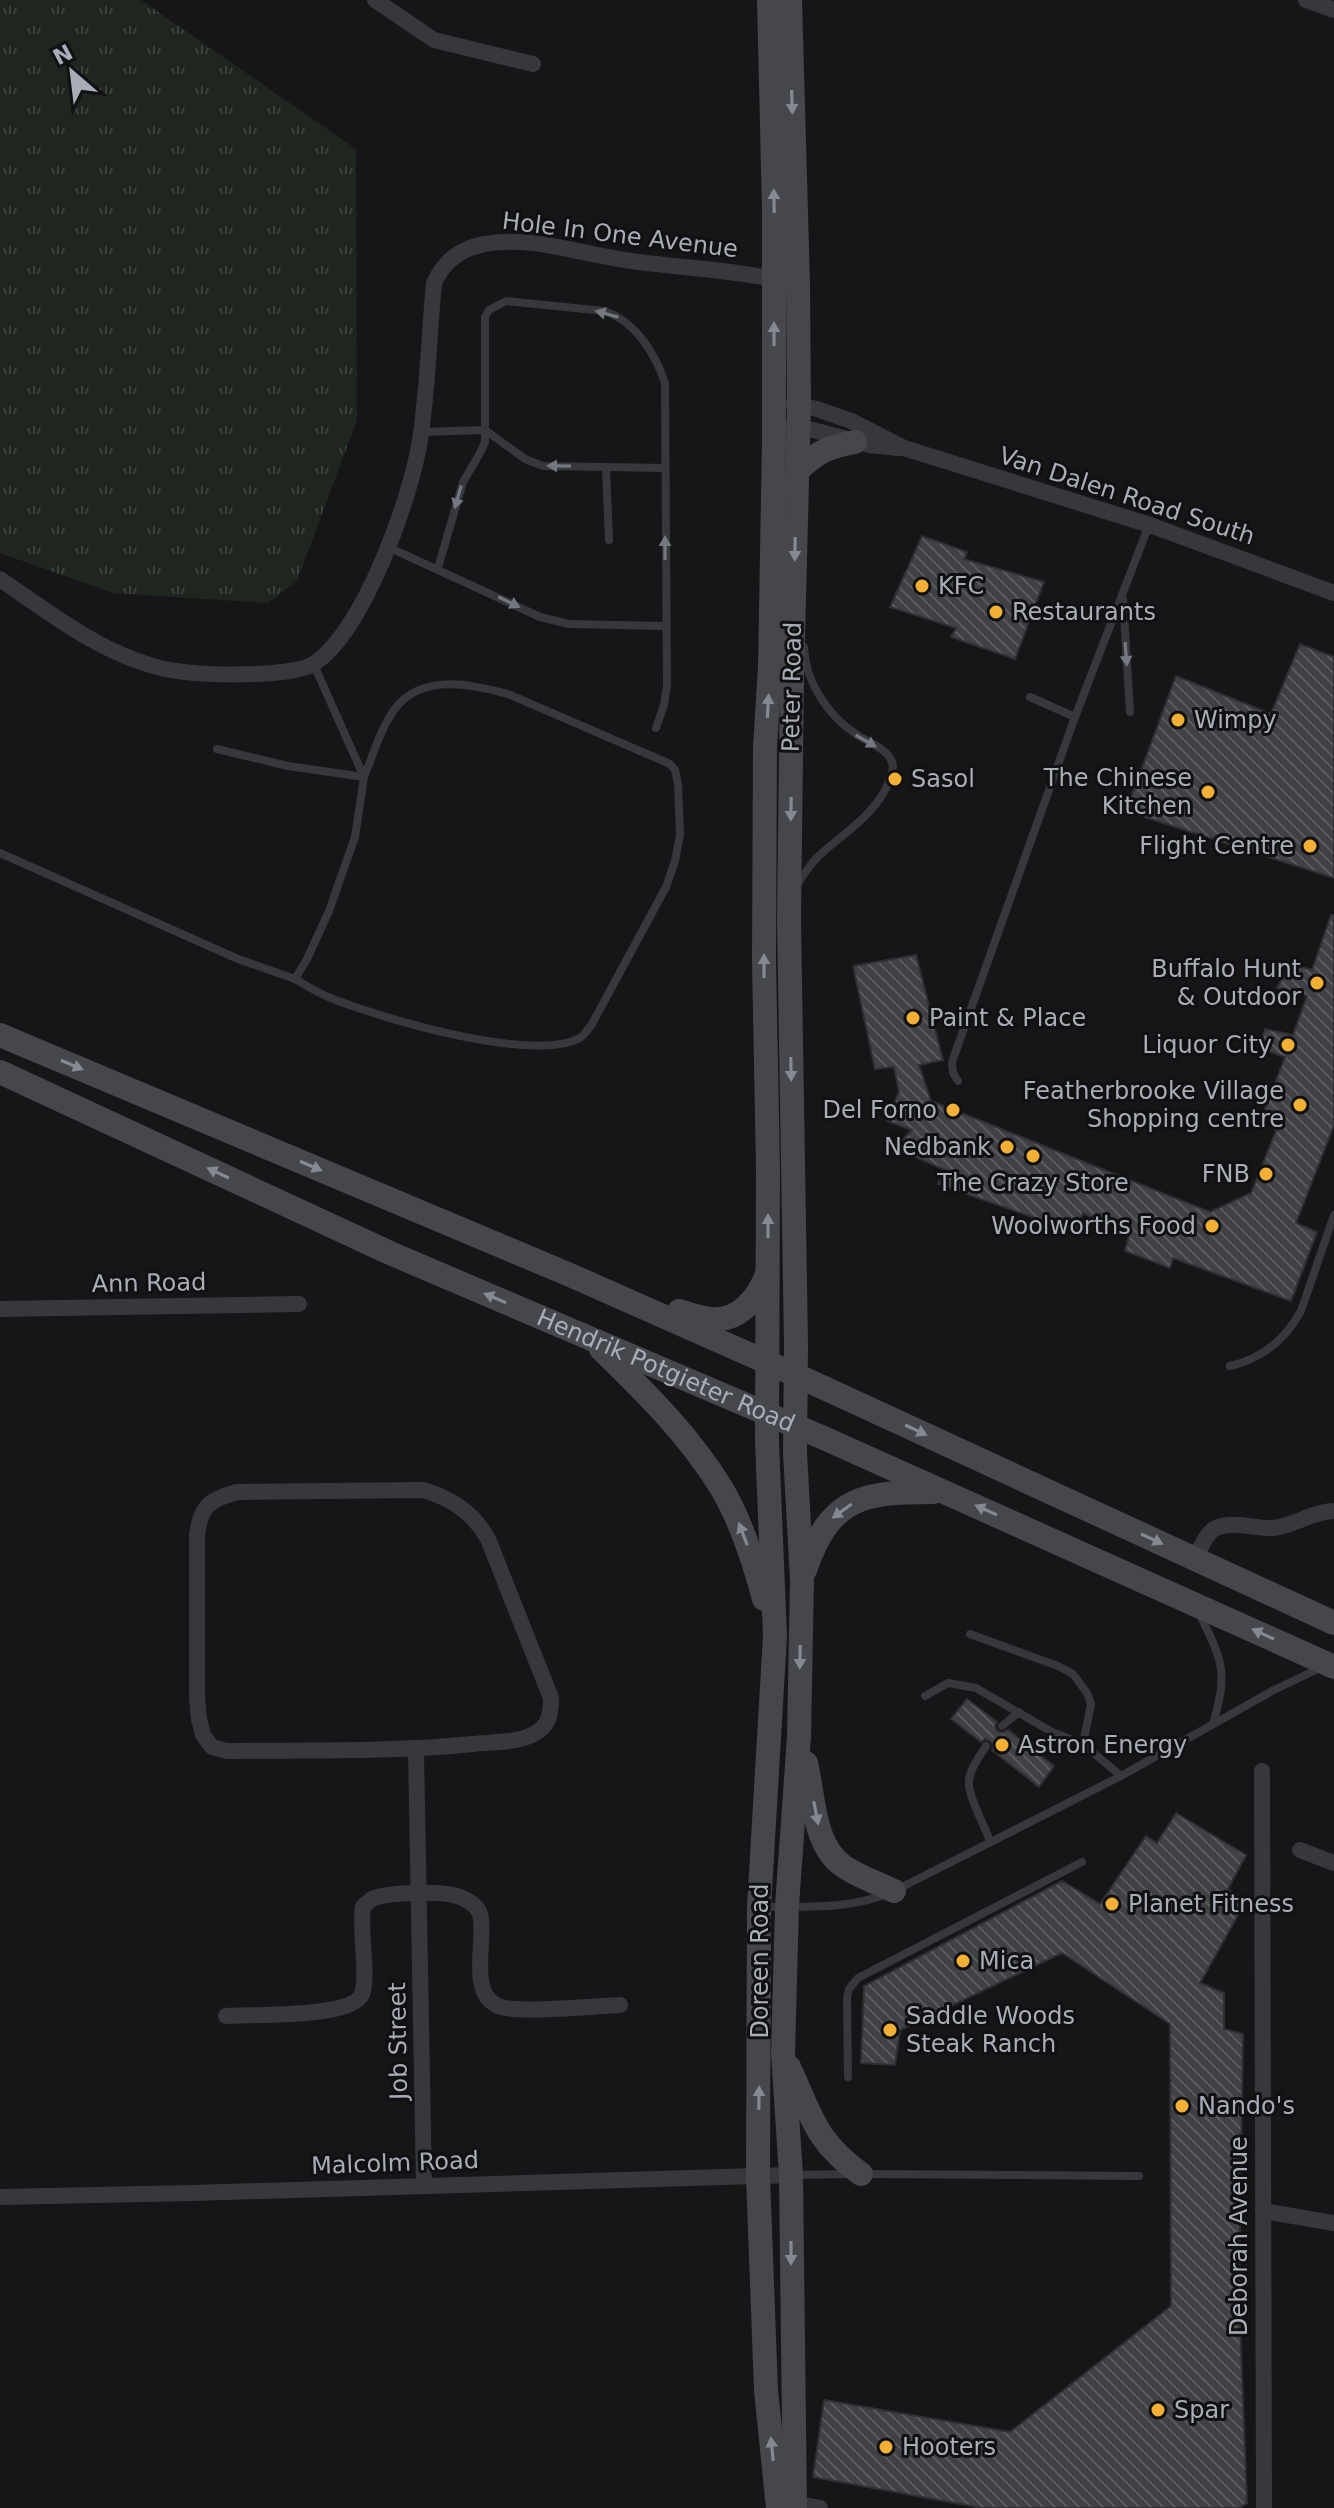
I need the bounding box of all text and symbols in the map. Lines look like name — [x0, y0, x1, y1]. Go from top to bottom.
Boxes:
north arrow — [32, 32, 112, 112]
text: N — [49, 39, 77, 70]
one-way arrow — [786, 90, 799, 115]
one-way arrow — [768, 188, 780, 213]
street label: Hole In One Avenue — [500, 207, 740, 263]
one-way arrow — [594, 307, 619, 319]
one-way arrow — [768, 321, 780, 346]
street label: Van Dalen Road South — [996, 441, 1258, 551]
one-way arrow — [546, 460, 571, 473]
one-way arrow — [452, 485, 464, 510]
one-way arrow — [659, 535, 671, 560]
one-way arrow — [789, 537, 801, 562]
place label: KFC — [938, 572, 984, 600]
marker: KFC — [913, 577, 931, 595]
one-way arrow — [497, 595, 520, 609]
place label: Restaurants — [1012, 598, 1156, 626]
marker: Restaurants — [987, 603, 1005, 621]
street label: Peter Road — [777, 622, 807, 752]
one-way arrow — [1120, 642, 1133, 667]
one-way arrow — [761, 693, 774, 718]
place label: Wimpy — [1194, 706, 1277, 734]
marker: Wimpy — [1169, 711, 1187, 729]
one-way arrow — [855, 734, 878, 748]
place label: The Chinese Kitchen — [1043, 764, 1192, 820]
place label: Sasol — [911, 765, 975, 793]
marker: Sasol — [886, 770, 904, 788]
marker: The Chinese Kitchen — [1199, 783, 1217, 801]
one-way arrow — [785, 797, 797, 822]
place label: Flight Centre — [1139, 832, 1294, 860]
marker: Flight Centre — [1301, 837, 1319, 855]
one-way arrow — [758, 953, 770, 978]
place label: Buffalo Hunt & Outdoor — [1151, 955, 1301, 1011]
marker: Buffalo Hunt & Outdoor — [1308, 974, 1326, 992]
place label: Paint & Place — [929, 1004, 1086, 1032]
marker: Paint & Place — [904, 1009, 922, 1027]
place label: Liquor City — [1142, 1031, 1272, 1059]
marker: Liquor City — [1279, 1036, 1297, 1054]
one-way arrow — [784, 1057, 797, 1082]
one-way arrow — [60, 1059, 84, 1072]
place label: Featherbrooke Village Shopping centre — [1023, 1077, 1284, 1133]
place label: Del Forno — [822, 1096, 937, 1124]
marker: Featherbrooke Village Shopping centre — [1291, 1096, 1309, 1114]
marker: Del Forno — [944, 1101, 962, 1119]
place label: Nedbank — [884, 1133, 991, 1161]
marker: Nedbank — [998, 1138, 1016, 1156]
marker: The Crazy Store — [1024, 1147, 1042, 1165]
one-way arrow — [300, 1160, 324, 1173]
place label: FNB — [1202, 1160, 1250, 1188]
marker: FNB — [1257, 1165, 1275, 1183]
one-way arrow — [206, 1166, 229, 1180]
place label: The Crazy Store — [936, 1169, 1129, 1197]
place label: Woolworths Food — [991, 1212, 1196, 1240]
one-way arrow — [762, 1213, 774, 1238]
marker: Woolworths Food — [1203, 1217, 1221, 1235]
street label: Ann Road — [91, 1268, 207, 1298]
one-way arrow — [483, 1292, 507, 1305]
street label: Hendrik Potgieter Road — [533, 1303, 799, 1438]
one-way arrow — [904, 1424, 927, 1437]
one-way arrow — [832, 1502, 852, 1518]
one-way arrow — [974, 1504, 997, 1517]
one-way arrow — [736, 1522, 749, 1546]
one-way arrow — [1140, 1532, 1163, 1546]
one-way arrow — [1251, 1628, 1275, 1641]
one-way arrow — [794, 1645, 807, 1670]
place label: Astron Energy — [1018, 1731, 1187, 1759]
marker: Astron Energy — [993, 1736, 1011, 1754]
one-way arrow — [811, 1801, 823, 1826]
street label: Doreen Road — [746, 1883, 774, 2039]
place label: Planet Fitness — [1128, 1890, 1294, 1918]
marker: Planet Fitness — [1103, 1895, 1121, 1913]
place label: Mica — [979, 1947, 1034, 1975]
marker: Mica — [954, 1952, 972, 1970]
street label: Job Street — [383, 1982, 413, 2102]
place label: Saddle Woods Steak Ranch — [906, 2002, 1075, 2058]
marker: Saddle Woods Steak Ranch — [881, 2021, 899, 2039]
one-way arrow — [753, 2085, 765, 2110]
place label: Nando's — [1198, 2092, 1295, 2120]
marker: Nando's — [1173, 2097, 1191, 2115]
street label: Deborah Avenue — [1225, 2136, 1253, 2336]
street label: Malcolm Road — [311, 2146, 479, 2180]
one-way arrow — [785, 2241, 798, 2266]
place label: Spar — [1174, 2396, 1229, 2424]
marker: Spar — [1149, 2401, 1167, 2419]
place label: Hooters — [902, 2433, 996, 2461]
one-way arrow — [766, 2436, 779, 2461]
marker: Hooters — [877, 2438, 895, 2456]

